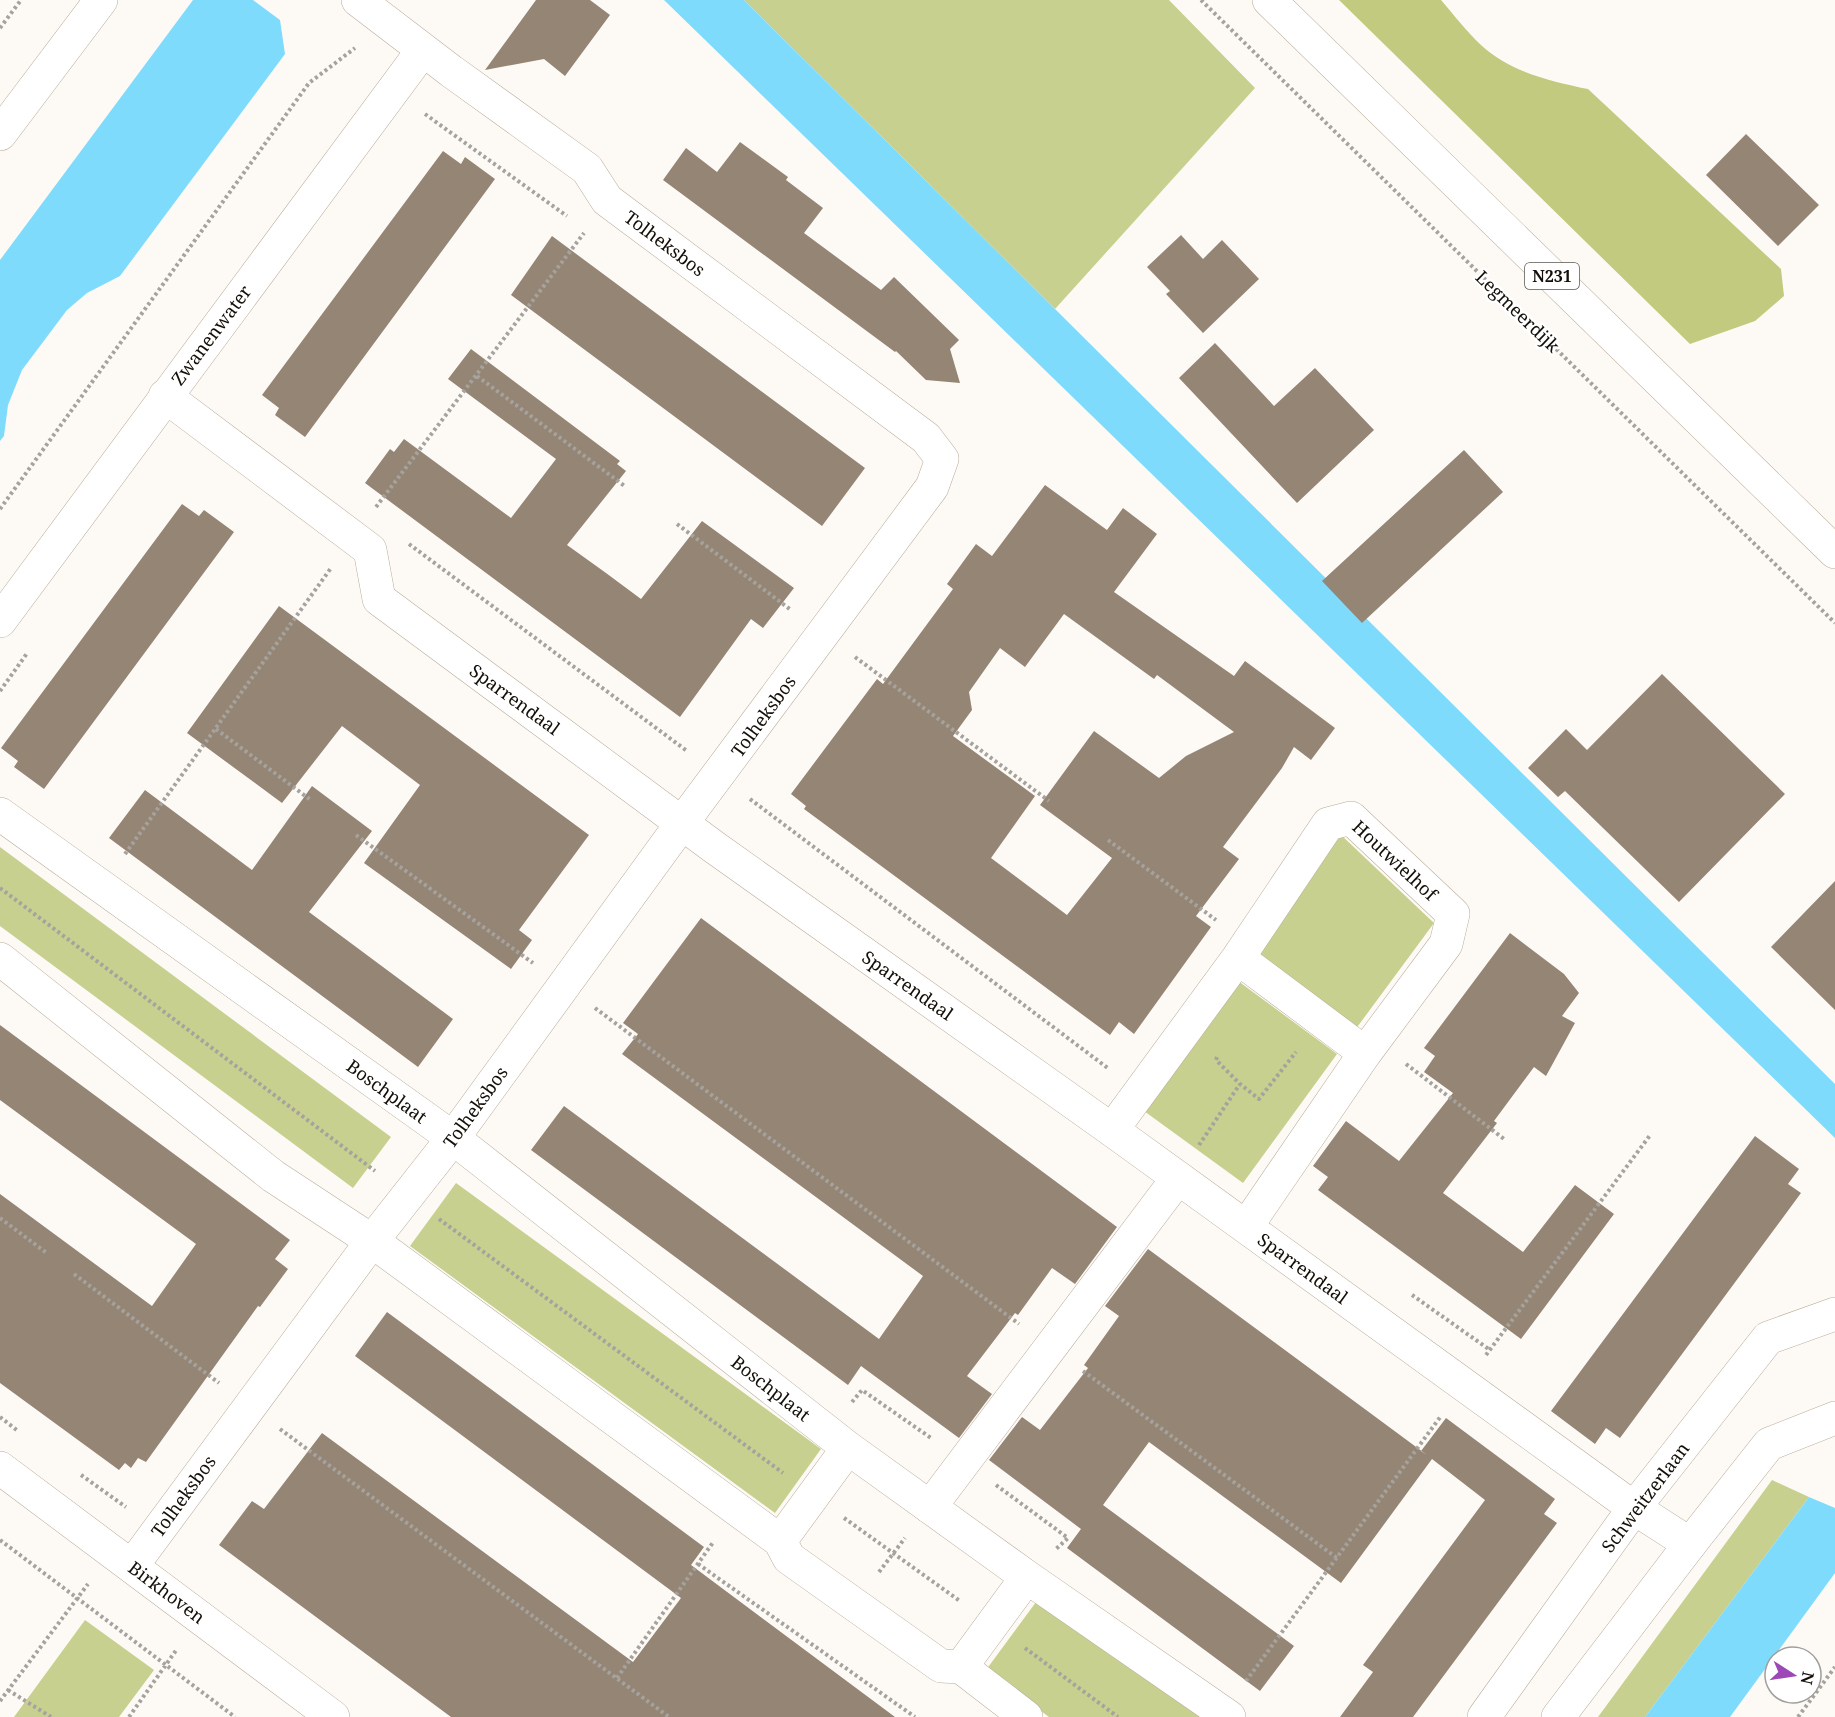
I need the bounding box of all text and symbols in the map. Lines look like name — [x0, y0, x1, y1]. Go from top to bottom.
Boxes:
street label: Tolheksbos — [620, 205, 710, 281]
road number: N231 — [1525, 263, 1579, 289]
street label: Legmeerdijk — [1471, 265, 1566, 357]
street label: Zwanenwater — [166, 280, 257, 390]
street label: Sparrendaal — [465, 658, 565, 740]
street label: Tolheksbos — [725, 670, 801, 762]
street label: Houtwielhof — [1348, 815, 1443, 906]
street label: Sparrendaal — [858, 945, 959, 1025]
street label: Boschplaat — [342, 1054, 432, 1128]
street label: Tolheksbos — [437, 1061, 513, 1153]
street label: Sparrendaal — [1253, 1227, 1353, 1309]
street label: Boschplaat — [727, 1350, 815, 1426]
street label: Schweitzerlaan — [1596, 1437, 1695, 1557]
street label: Tolheksbos — [145, 1450, 221, 1542]
street label: Birkhoven — [124, 1555, 210, 1629]
north arrow — [1763, 1645, 1823, 1705]
text: N — [1796, 1670, 1820, 1687]

